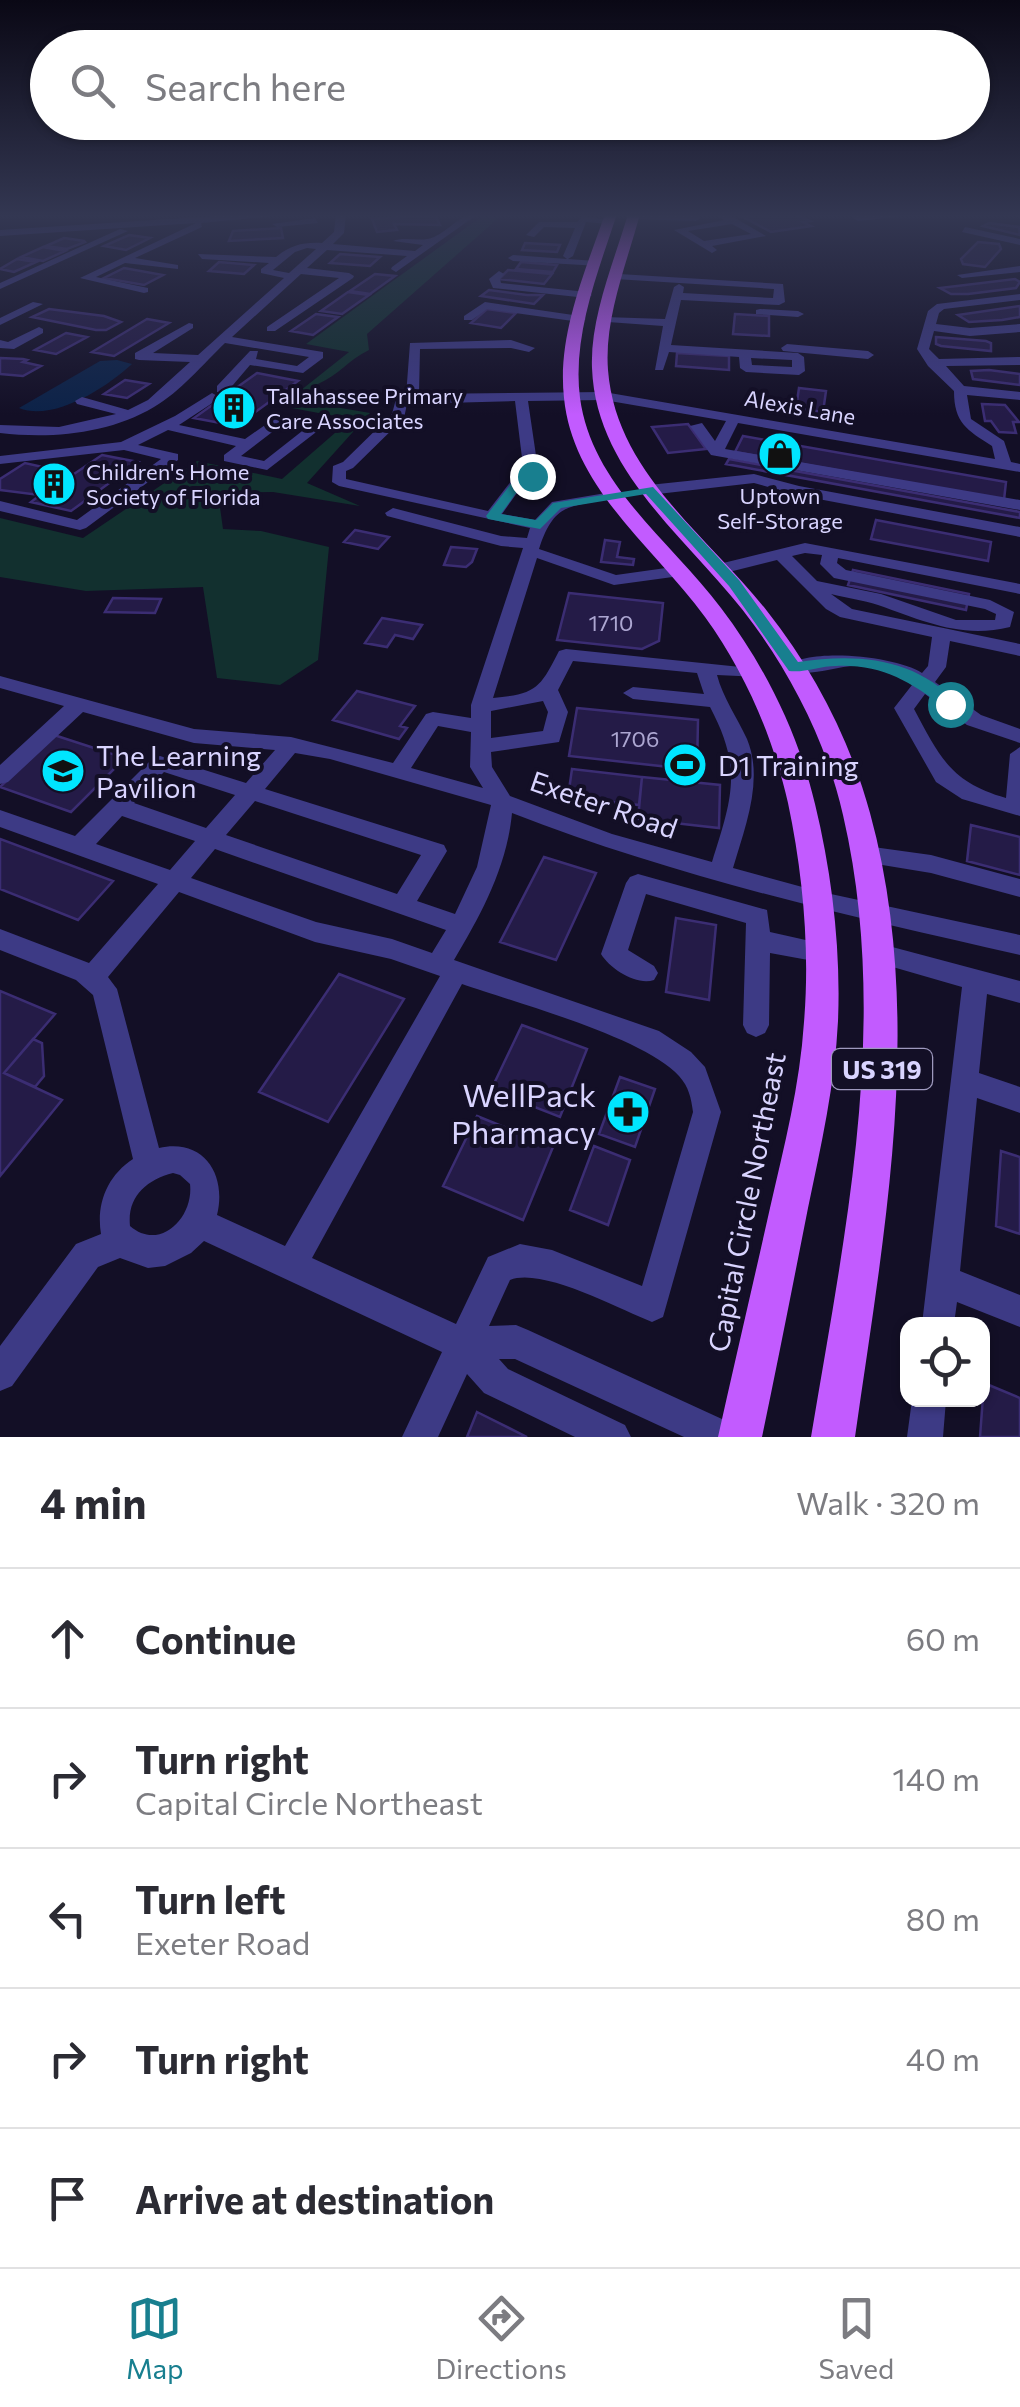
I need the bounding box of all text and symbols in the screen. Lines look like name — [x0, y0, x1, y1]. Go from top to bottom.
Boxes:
search box — [30, 30, 990, 140]
icon: search — [65, 58, 120, 113]
text: Search here — [145, 62, 346, 109]
place label: Tallahassee Primary Care Associates — [266, 382, 463, 434]
street label: Alexis Lane — [742, 384, 858, 430]
building icon: Tallahassee Primary Care Associates — [211, 385, 257, 431]
shop icon: Uptown Self-Storage — [757, 431, 803, 477]
route end — [510, 454, 556, 500]
place label: Children's Home Society of Florida — [86, 458, 261, 510]
building icon: Children's Home Society of Florida — [31, 461, 77, 507]
place label: Uptown Self-Storage — [717, 482, 843, 534]
house number: 1710 — [589, 609, 633, 636]
route start — [928, 682, 974, 728]
house number: 1706 — [611, 725, 659, 752]
place label: The Learning Pavilion — [96, 738, 261, 804]
sports icon: D1 Training — [662, 742, 708, 788]
school or university icon: The Learning Pavilion — [40, 748, 86, 794]
place label: D1 Training — [718, 748, 859, 782]
street label: Exeter Road — [526, 763, 682, 845]
street label: Capital Circle Northeast — [700, 1049, 792, 1355]
road number: US 319 — [832, 1049, 932, 1089]
place label: WellPack Pharmacy — [451, 1074, 596, 1151]
pharmacy icon: WellPack Pharmacy — [605, 1089, 651, 1135]
map controls — [900, 1317, 990, 1407]
button: locate — [900, 1317, 990, 1407]
text: 4 min — [40, 1476, 146, 1528]
text: Walk · 320 m — [796, 1482, 980, 1522]
icon: ahead — [40, 1611, 95, 1666]
text: Continue — [135, 1615, 296, 1662]
text: 60 m — [906, 1618, 980, 1658]
text: Turn right — [135, 1735, 309, 1782]
icon: right — [40, 1751, 95, 1806]
text: 140 m — [892, 1758, 980, 1798]
text: Capital Circle Northeast — [135, 1782, 483, 1822]
text: Turn left — [135, 1875, 286, 1922]
icon: left — [40, 1891, 95, 1946]
text: 80 m — [906, 1898, 980, 1938]
text: Exeter Road — [135, 1922, 310, 1962]
icon: right — [40, 2031, 95, 2086]
text: Turn right — [135, 2035, 309, 2082]
text: 40 m — [906, 2038, 980, 2078]
icon: arrive — [40, 2171, 95, 2226]
text: Arrive at destination — [135, 2175, 494, 2222]
tab: Map — [126, 2291, 184, 2385]
tab: Directions — [435, 2291, 567, 2385]
tab: Saved — [819, 2291, 894, 2385]

